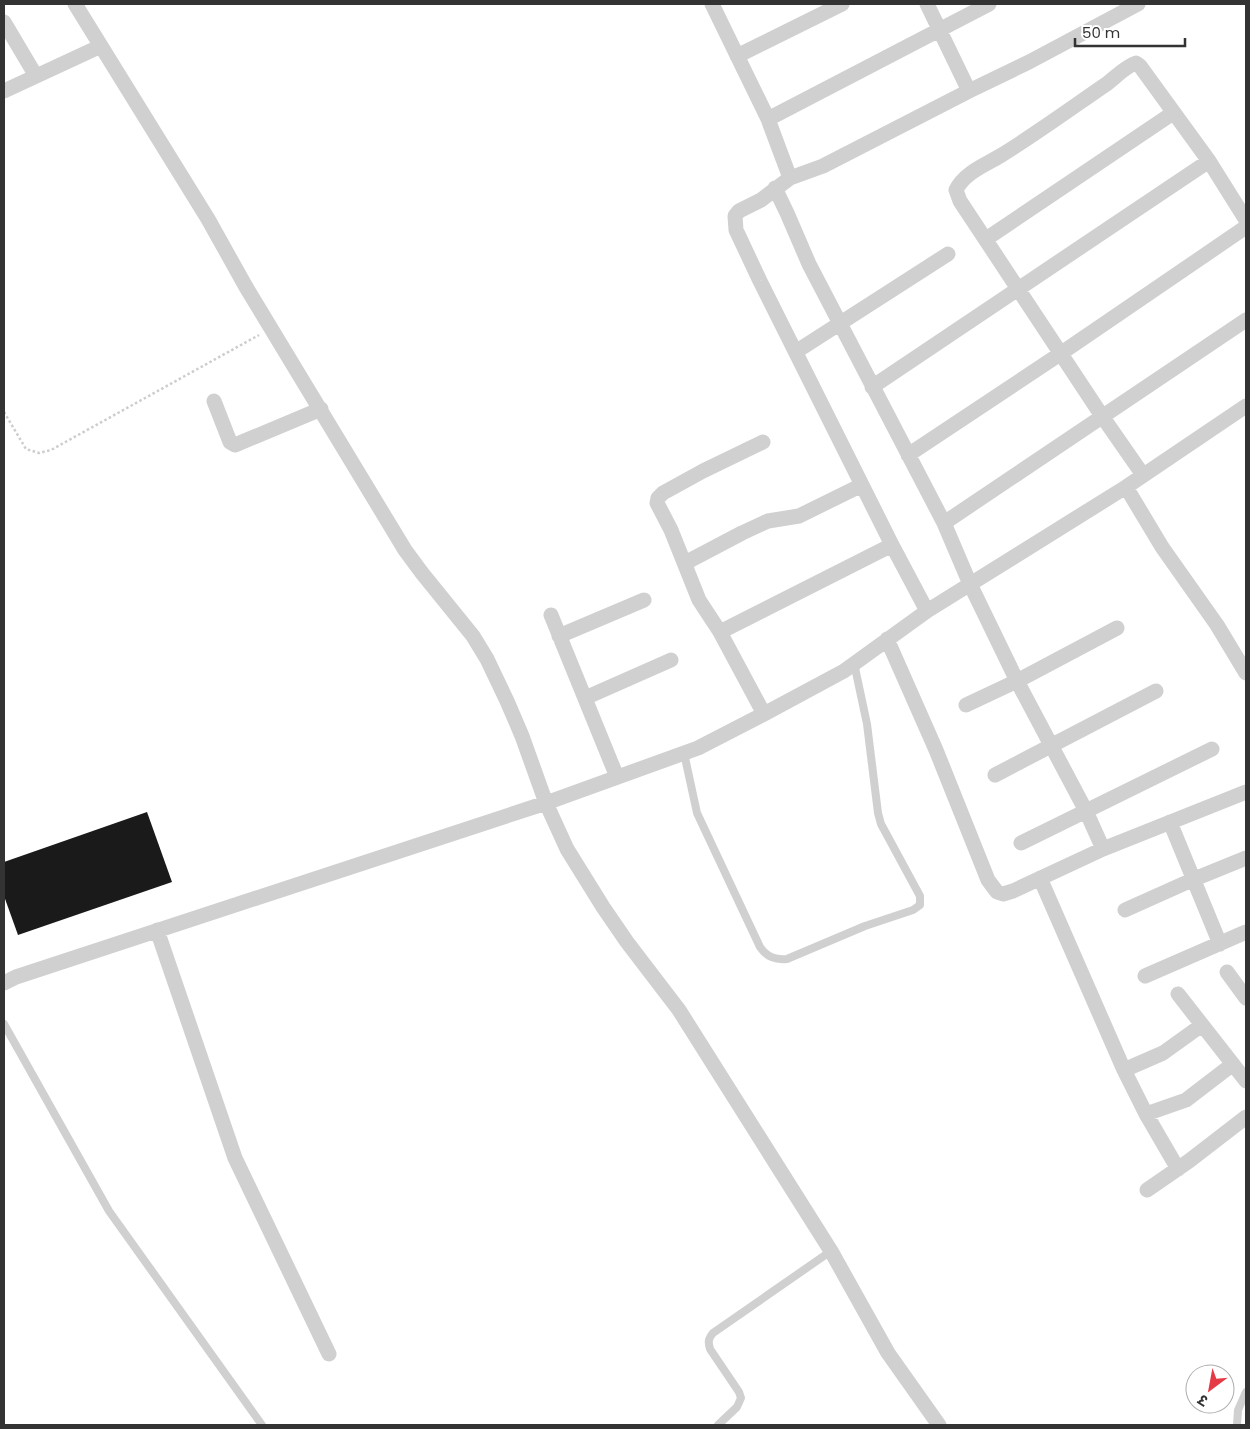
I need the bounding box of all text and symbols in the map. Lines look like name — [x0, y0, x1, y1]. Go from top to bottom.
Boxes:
scale bar — [1075, 15, 1185, 47]
text: 50 m — [1082, 22, 1120, 43]
north arrow — [1185, 1364, 1235, 1414]
text: उ — [1194, 1389, 1213, 1411]

